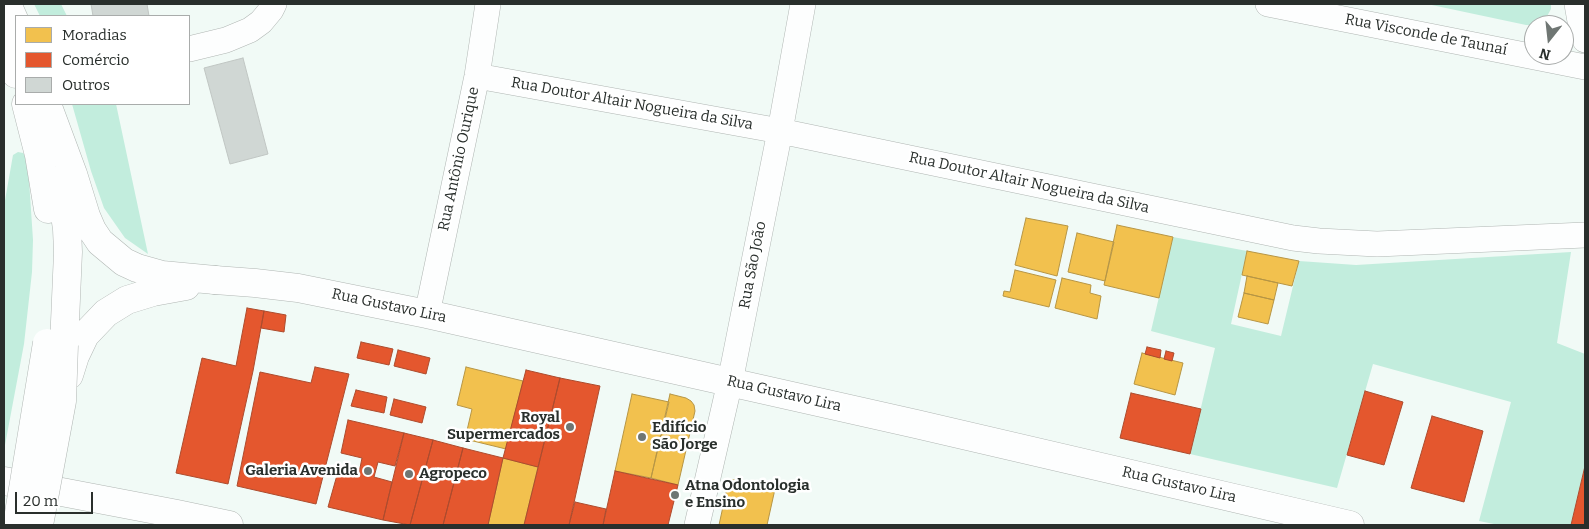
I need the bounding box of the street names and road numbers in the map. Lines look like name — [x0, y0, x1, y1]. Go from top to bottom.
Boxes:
street label: Rua Visconde de Taunaí — [1343, 10, 1509, 60]
street label: Rua Doutor Altair Nogueira da Silva — [510, 74, 754, 134]
street label: Rua Antônio Ourique — [435, 85, 483, 233]
street label: Rua Doutor Altair Nogueira da Silva — [907, 149, 1151, 217]
street label: Rua São João — [736, 220, 770, 310]
street label: Rua Gustavo Lira — [330, 285, 448, 327]
street label: Rua Gustavo Lira — [725, 372, 843, 416]
street label: Rua Gustavo Lira — [1120, 463, 1238, 507]

